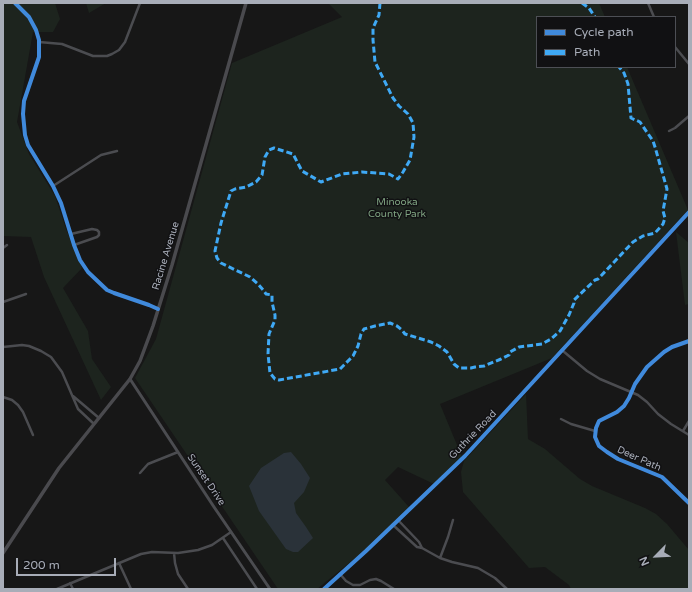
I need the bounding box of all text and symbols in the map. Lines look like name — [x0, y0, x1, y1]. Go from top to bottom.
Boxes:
legend — [536, 16, 676, 68]
text: Cycle path — [574, 25, 633, 39]
text: Path — [574, 45, 600, 59]
park label: Minooka County Park — [368, 196, 426, 220]
street label: Racine Avenue — [150, 220, 182, 292]
street label: Guthrie Road — [447, 408, 499, 462]
street label: Deer Path — [615, 444, 663, 474]
street label: Sunset Drive — [184, 452, 228, 508]
north arrow — [636, 536, 676, 576]
scale bar — [18, 550, 118, 576]
text: N — [637, 554, 652, 568]
text: 200 m — [23, 558, 60, 572]

